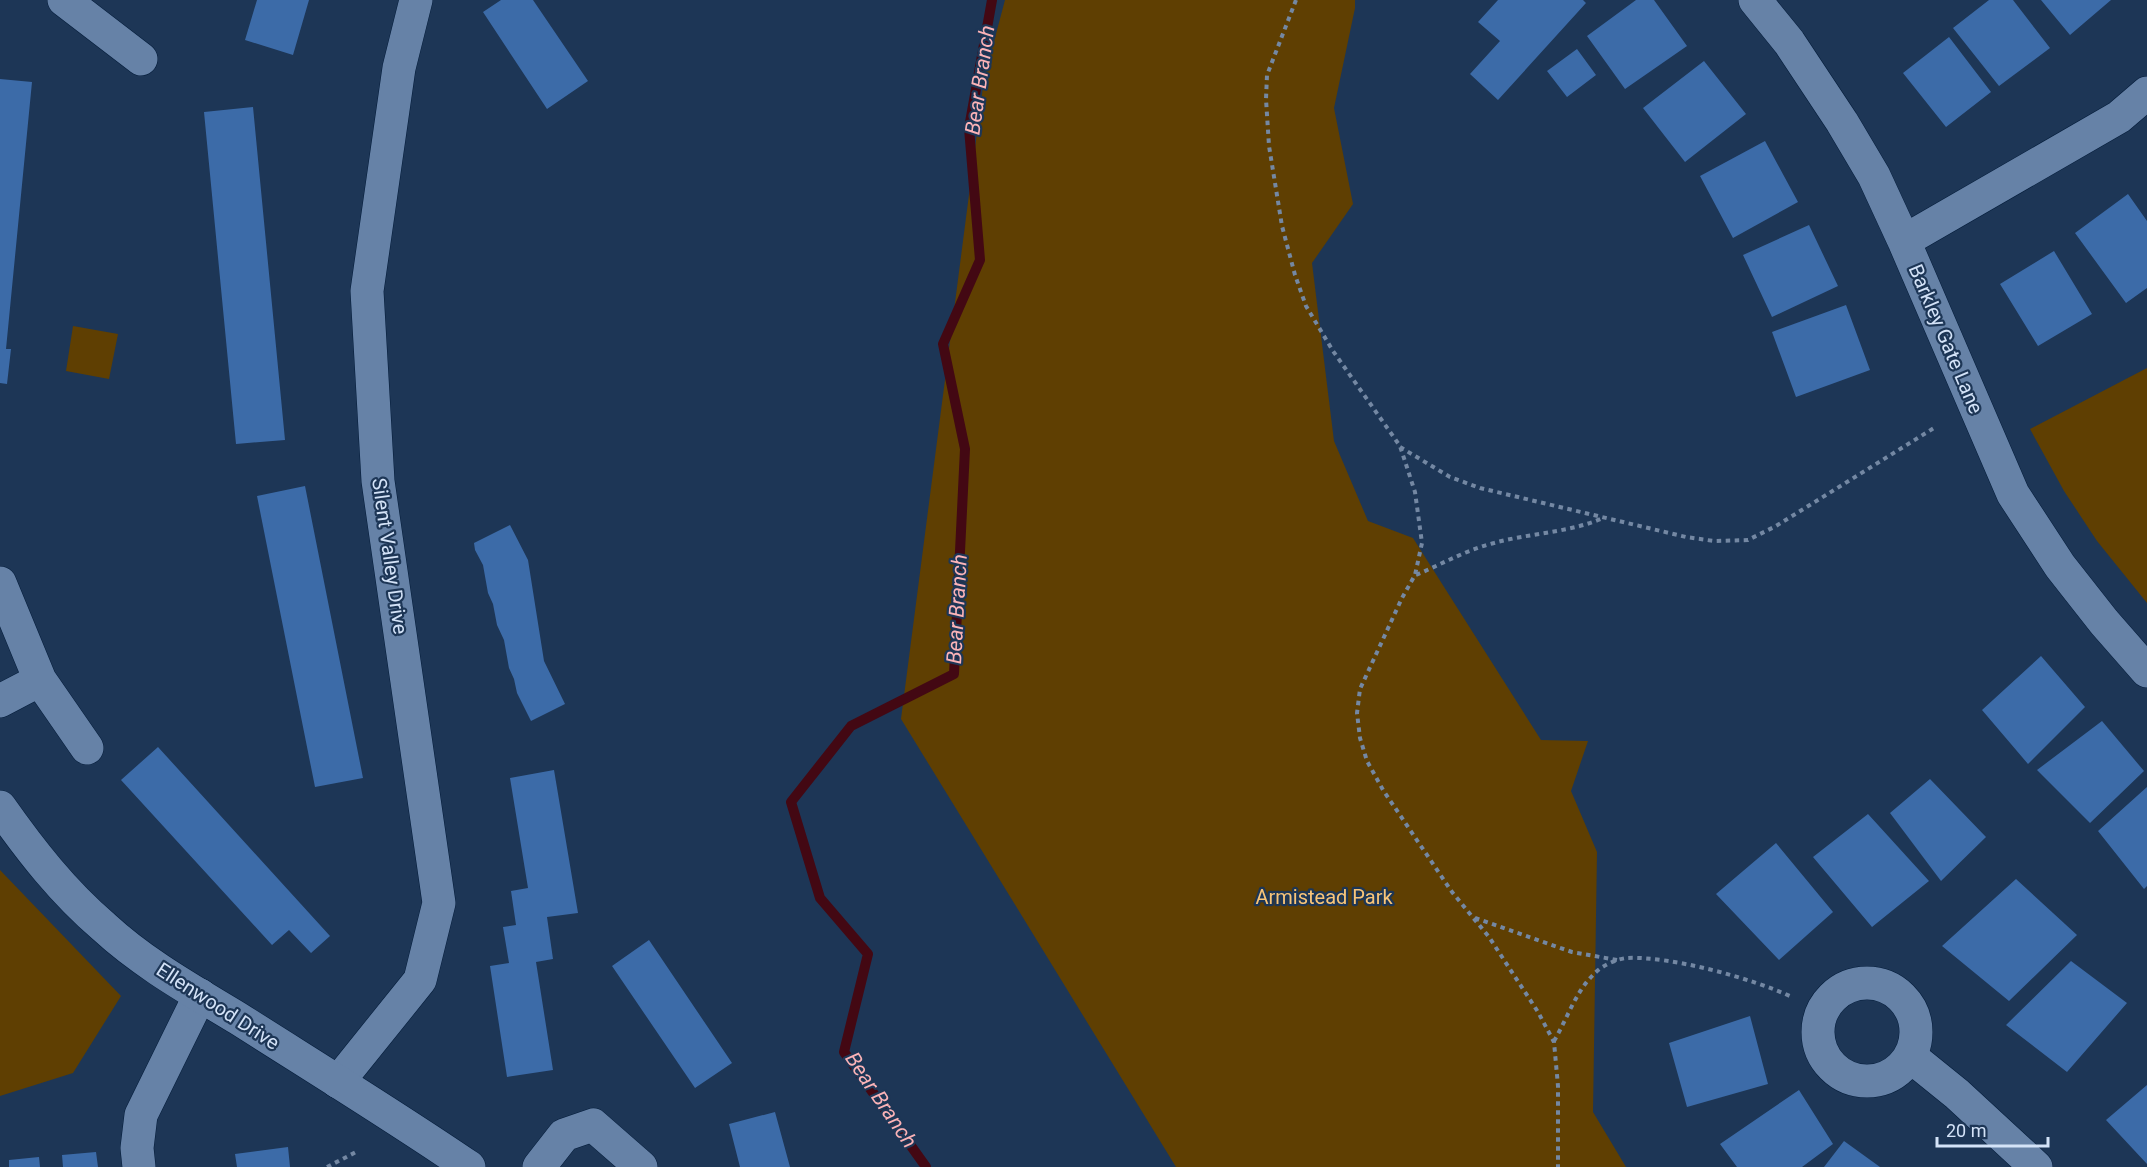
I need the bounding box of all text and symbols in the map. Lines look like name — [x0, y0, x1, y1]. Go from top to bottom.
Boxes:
water label: Bear Branch — [960, 24, 1000, 136]
street label: Barkley Gate Lane — [1904, 261, 1988, 417]
street label: Silent Valley Drive — [367, 476, 413, 636]
water label: Bear Branch — [942, 553, 972, 665]
park label: Armistead Park — [1255, 885, 1393, 909]
street label: Ellenwood Drive — [152, 957, 284, 1055]
water label: Bear Branch — [840, 1048, 922, 1152]
scale bar — [1937, 1110, 2048, 1148]
text: 20 m — [1946, 1120, 1986, 1141]

